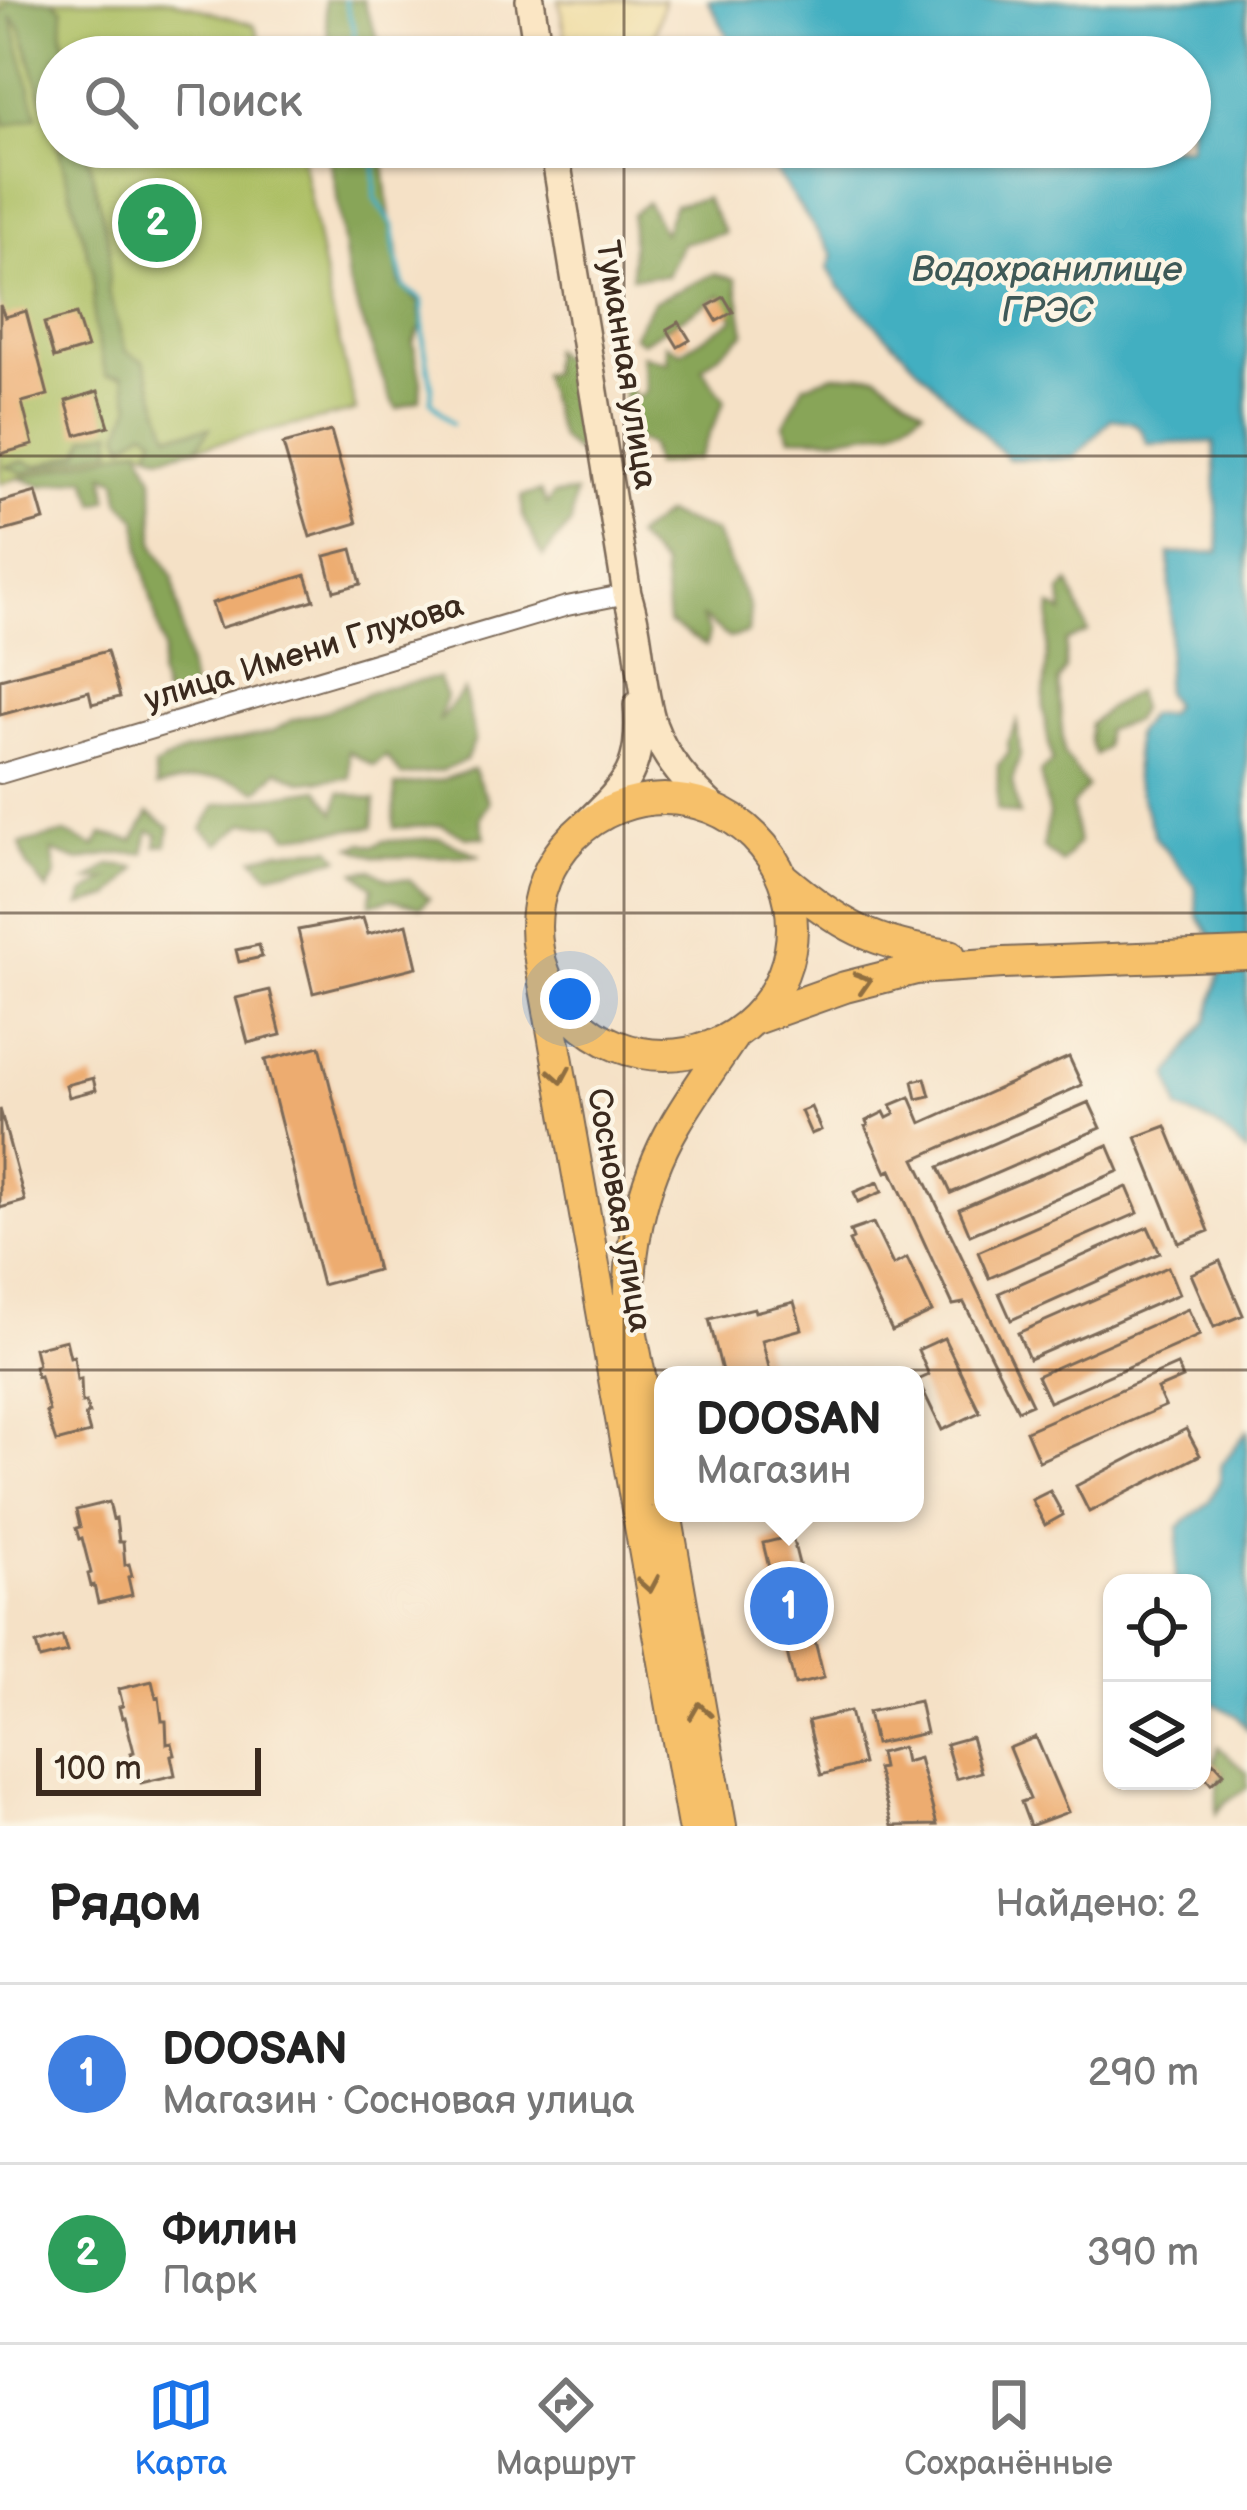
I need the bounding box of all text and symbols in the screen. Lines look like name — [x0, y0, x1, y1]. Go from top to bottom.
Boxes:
search box — [36, 36, 1211, 168]
icon: search — [78, 69, 144, 135]
text: Поиск — [174, 75, 302, 130]
pin: 2 — [118, 178, 196, 268]
street label: Туманная улица — [587, 238, 665, 492]
water label: Водохранилище ГРЭС — [911, 249, 1183, 333]
street label: улица Имени Глухова — [140, 585, 468, 721]
your location — [540, 969, 600, 1029]
one-way arrow — [851, 971, 872, 996]
one-way arrow — [546, 1065, 571, 1085]
street label: Сосновая улица — [578, 1085, 660, 1335]
popup — [654, 1366, 924, 1522]
text: DOOSAN — [696, 1393, 882, 1448]
text: Магазин — [696, 1448, 852, 1495]
pin: 1 — [750, 1561, 828, 1651]
one-way arrow — [636, 1573, 661, 1593]
map controls — [1103, 1574, 1211, 1790]
button: locate — [1103, 1574, 1211, 1682]
button: layers — [1103, 1682, 1211, 1790]
one-way arrow — [688, 1701, 714, 1721]
scale bar — [36, 1742, 261, 1795]
text: 100 m — [54, 1749, 142, 1789]
text: Рядом — [48, 1874, 202, 1935]
text: Найдено: 2 — [995, 1881, 1199, 1928]
text: DOOSAN — [162, 2023, 348, 2078]
text: 1 — [79, 2050, 95, 2097]
text: 290 m — [1088, 2050, 1199, 2097]
text: Магазин · Сосновая улица — [162, 2078, 635, 2125]
text: Филин — [162, 2203, 298, 2258]
text: 2 — [75, 2230, 99, 2277]
text: 390 m — [1087, 2230, 1199, 2277]
text: Парк — [162, 2258, 257, 2305]
tab: Карта — [134, 2372, 227, 2484]
tab: Маршрут — [496, 2372, 636, 2484]
tab: Сохранённые — [904, 2372, 1113, 2484]

